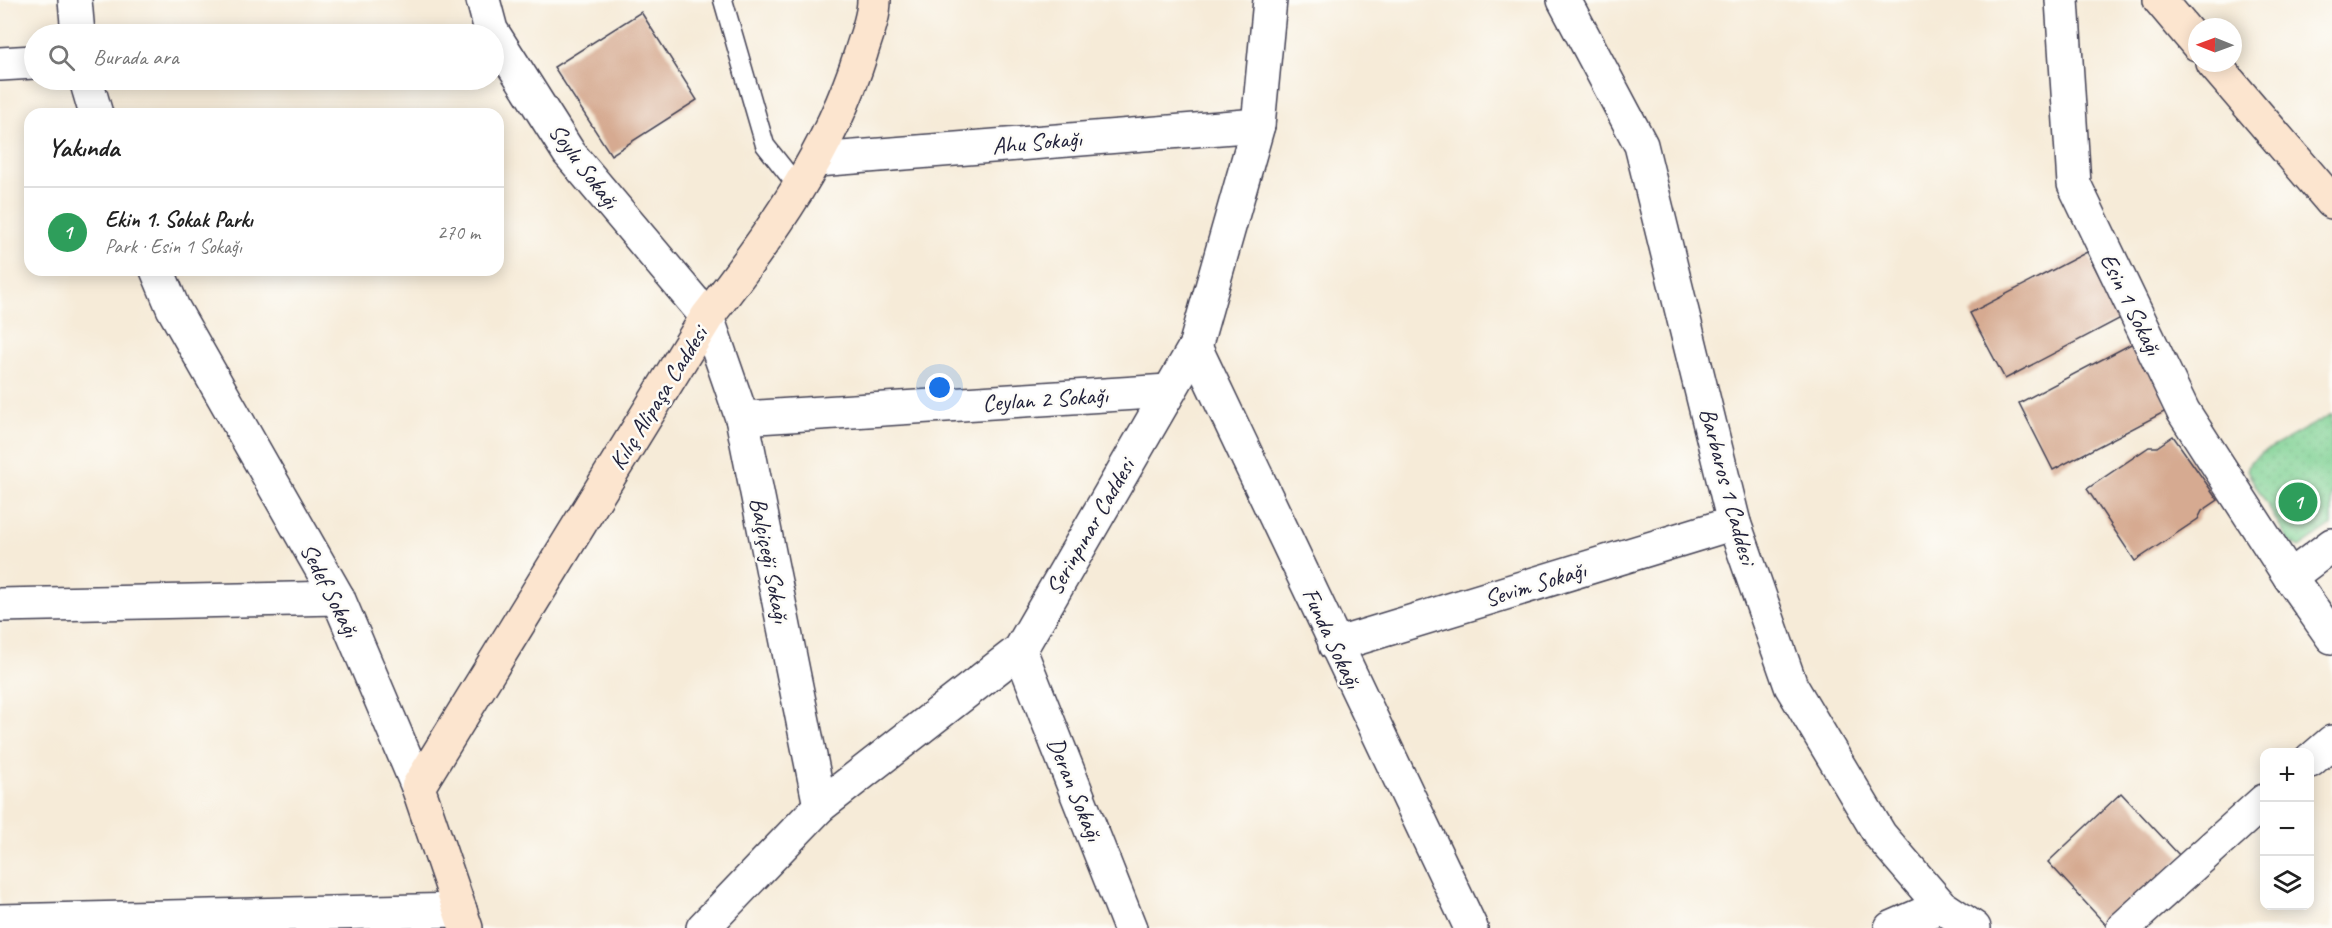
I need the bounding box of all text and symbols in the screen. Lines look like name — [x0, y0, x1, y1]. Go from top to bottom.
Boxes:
north arrow — [2188, 18, 2242, 72]
search box — [24, 24, 504, 90]
icon: search — [45, 41, 78, 74]
text: Burada ara — [93, 43, 179, 71]
street label: Soylu Sokağı — [542, 117, 627, 216]
street label: Ahu Sokağı — [991, 123, 1084, 161]
text: Yakında — [48, 131, 119, 164]
text: Ekin 1. Sokak Parkı — [105, 206, 253, 234]
text: 1 — [63, 220, 72, 245]
text: 270 m — [437, 220, 480, 245]
text: Park · Esin 1 Sokağı — [105, 234, 242, 259]
street label: Esin 1 Sokağı — [2093, 248, 2169, 361]
street label: Kılıç Alipaşa Caddesi — [602, 319, 715, 475]
your location — [925, 373, 954, 402]
street label: Ceylan 2 Sokağı — [981, 380, 1110, 418]
street label: Barbaros 1 Caddesi — [1693, 405, 1764, 571]
street label: Serinpınar Caddesi — [1039, 451, 1142, 601]
pin: 1 — [2278, 480, 2318, 524]
street label: Balçiçeği Sokağı — [743, 495, 797, 627]
street label: Sedef Sokağı — [294, 538, 367, 643]
street label: Sevim Sokağı — [1481, 554, 1591, 614]
street label: Funda Sokağı — [1296, 583, 1369, 694]
street label: Deran Sokağı — [1041, 733, 1110, 847]
map controls — [2260, 748, 2314, 910]
button: + — [2260, 748, 2314, 802]
button: − — [2260, 802, 2314, 856]
button: layers — [2260, 856, 2314, 910]

